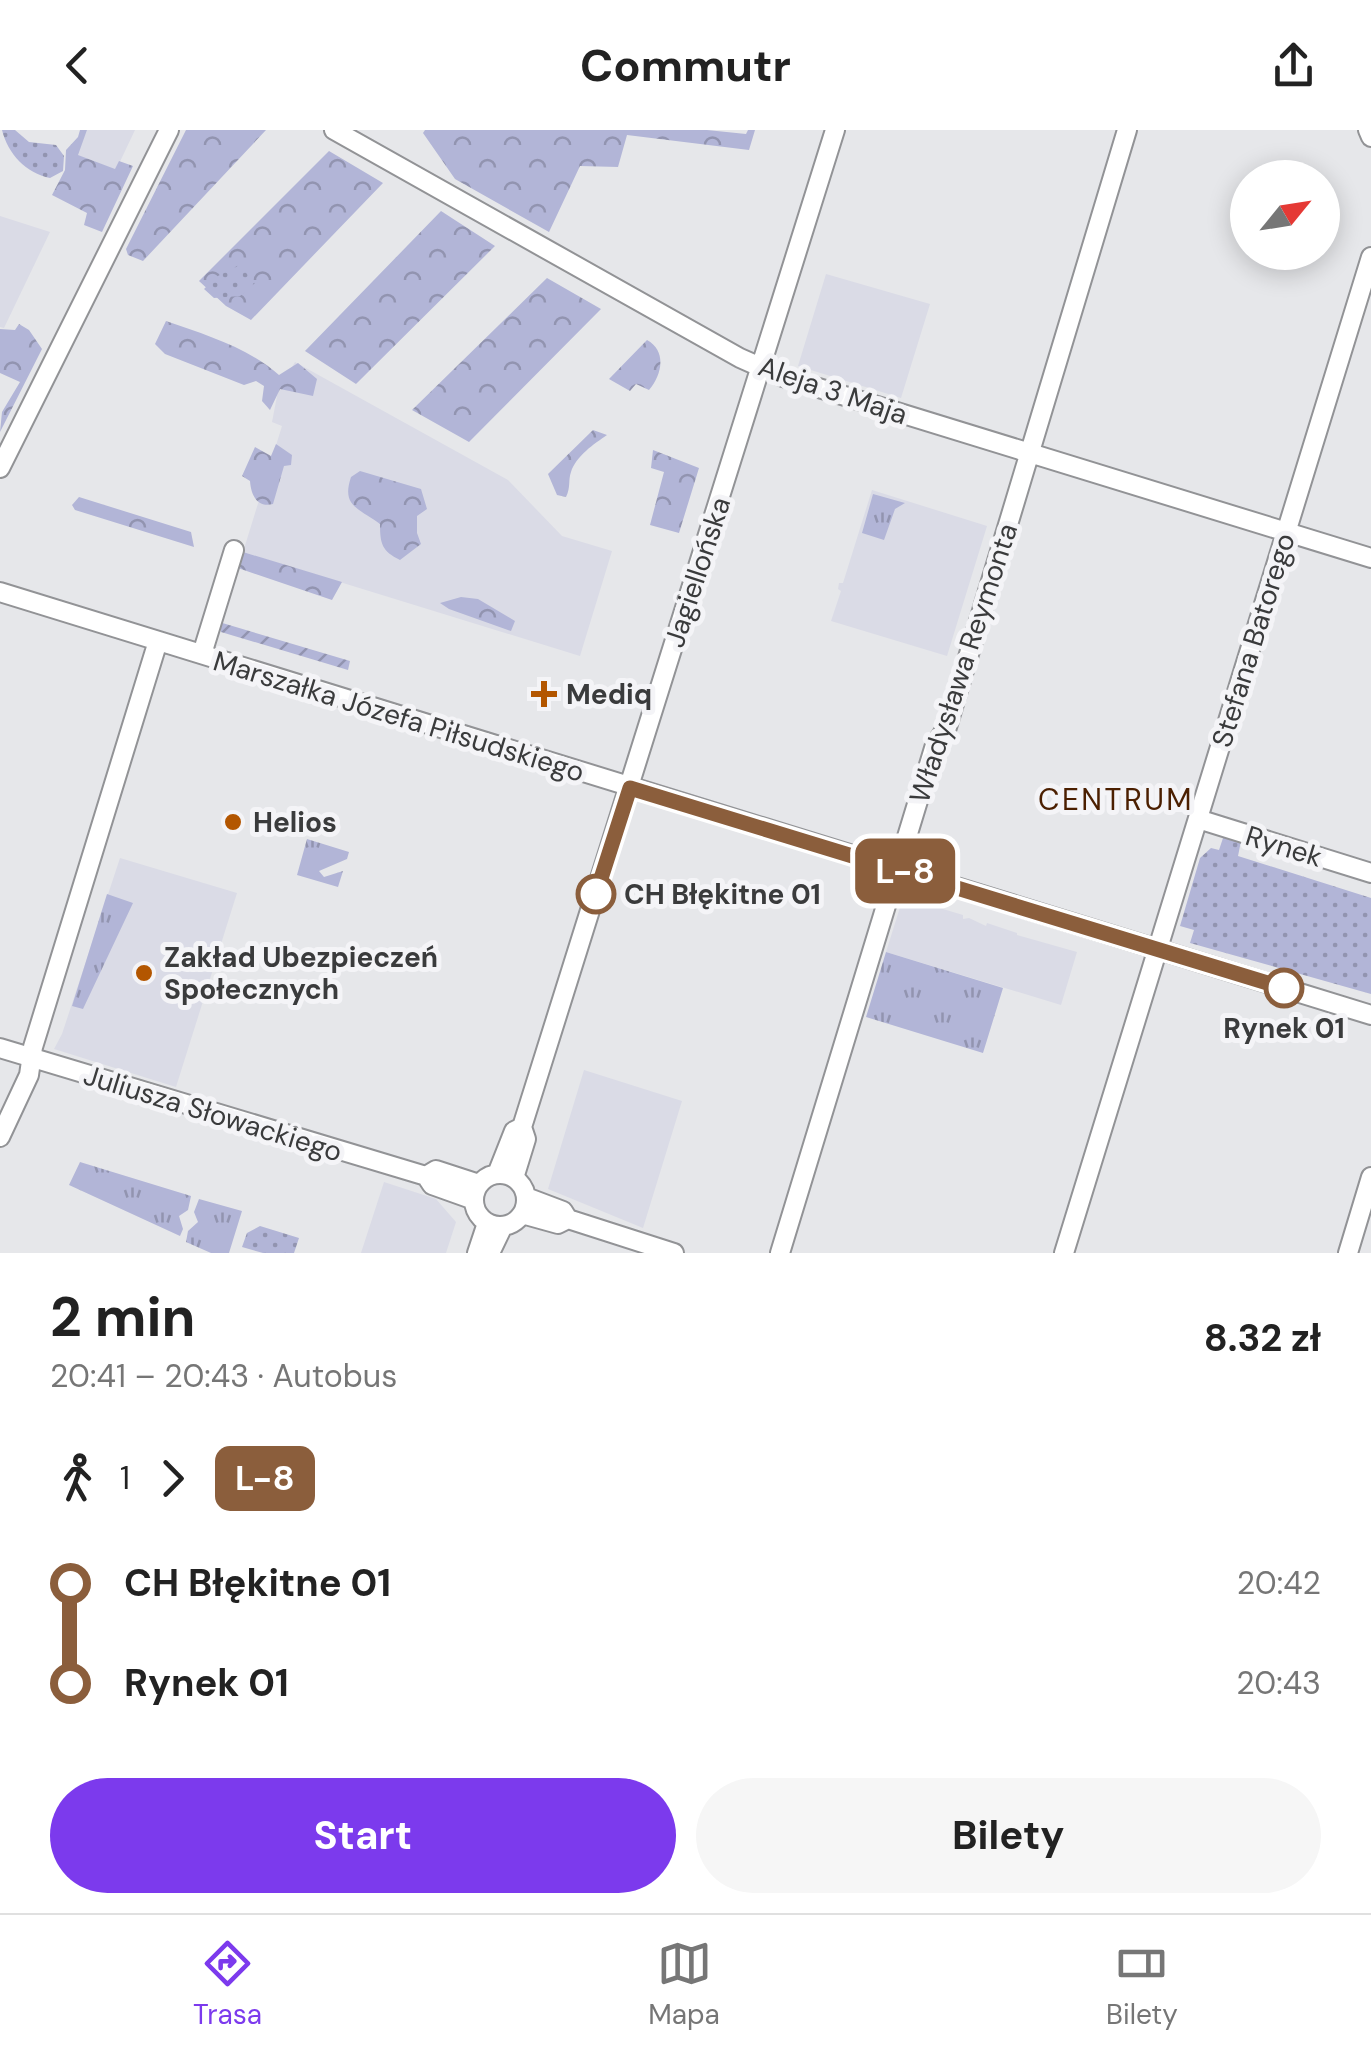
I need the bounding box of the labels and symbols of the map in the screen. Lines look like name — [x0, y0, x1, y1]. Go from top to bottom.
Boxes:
north arrow — [1230, 160, 1340, 270]
street label: Aleja 3 Maja — [754, 348, 912, 433]
street label: Jagiellońska — [656, 492, 739, 652]
street label: Władysława Reymonta — [901, 519, 1026, 808]
street label: Stefana Batorego — [1203, 529, 1304, 752]
street label: Marszałka Józefa Piłsudskiego — [209, 642, 589, 791]
place label: Mediq — [566, 676, 652, 713]
marker: Mediq — [531, 681, 557, 707]
district label: CENTRUM — [1038, 780, 1194, 819]
place label: Helios — [253, 804, 337, 841]
marker: Helios — [222, 811, 244, 833]
street label: Rynek — [1241, 817, 1327, 876]
line badge: L-8 — [848, 838, 962, 904]
marker: CH Błękitne 01 — [577, 875, 615, 913]
place label: CH Błękitne 01 — [624, 876, 821, 913]
place label: Zakład Ubezpieczeń Społecznych — [164, 939, 438, 1008]
marker: Zakład Ubezpieczeń Społecznych — [133, 962, 155, 984]
marker: Rynek 01 — [1265, 969, 1303, 1007]
place label: Rynek 01 — [1223, 1010, 1345, 1047]
street label: Juliusza Słowackiego — [79, 1057, 347, 1170]

